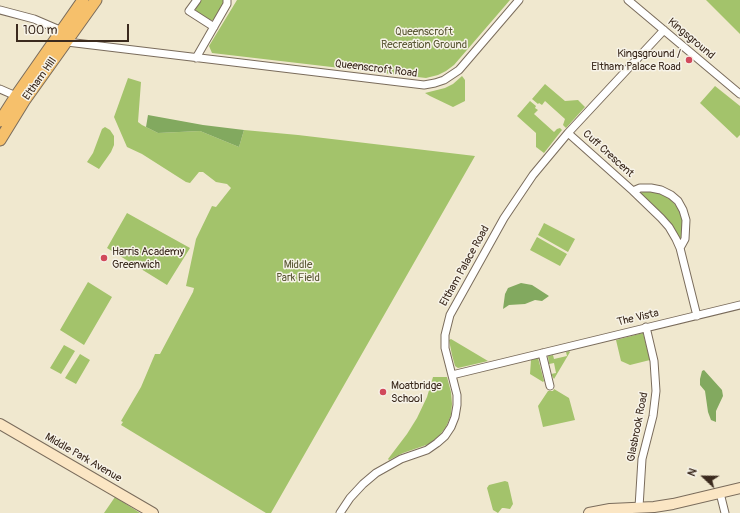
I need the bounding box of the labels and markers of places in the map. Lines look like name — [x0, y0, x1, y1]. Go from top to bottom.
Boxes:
place label: Kingsground / Eltham Palace Road — [591, 47, 681, 73]
marker: Kingsground / Eltham Palace Road — [684, 55, 694, 65]
place label: Harris Academy Greenwich — [112, 245, 184, 271]
marker: Harris Academy Greenwich — [99, 253, 109, 263]
place label: Moatbridge School — [391, 379, 442, 405]
marker: Moatbridge School — [378, 387, 388, 397]

